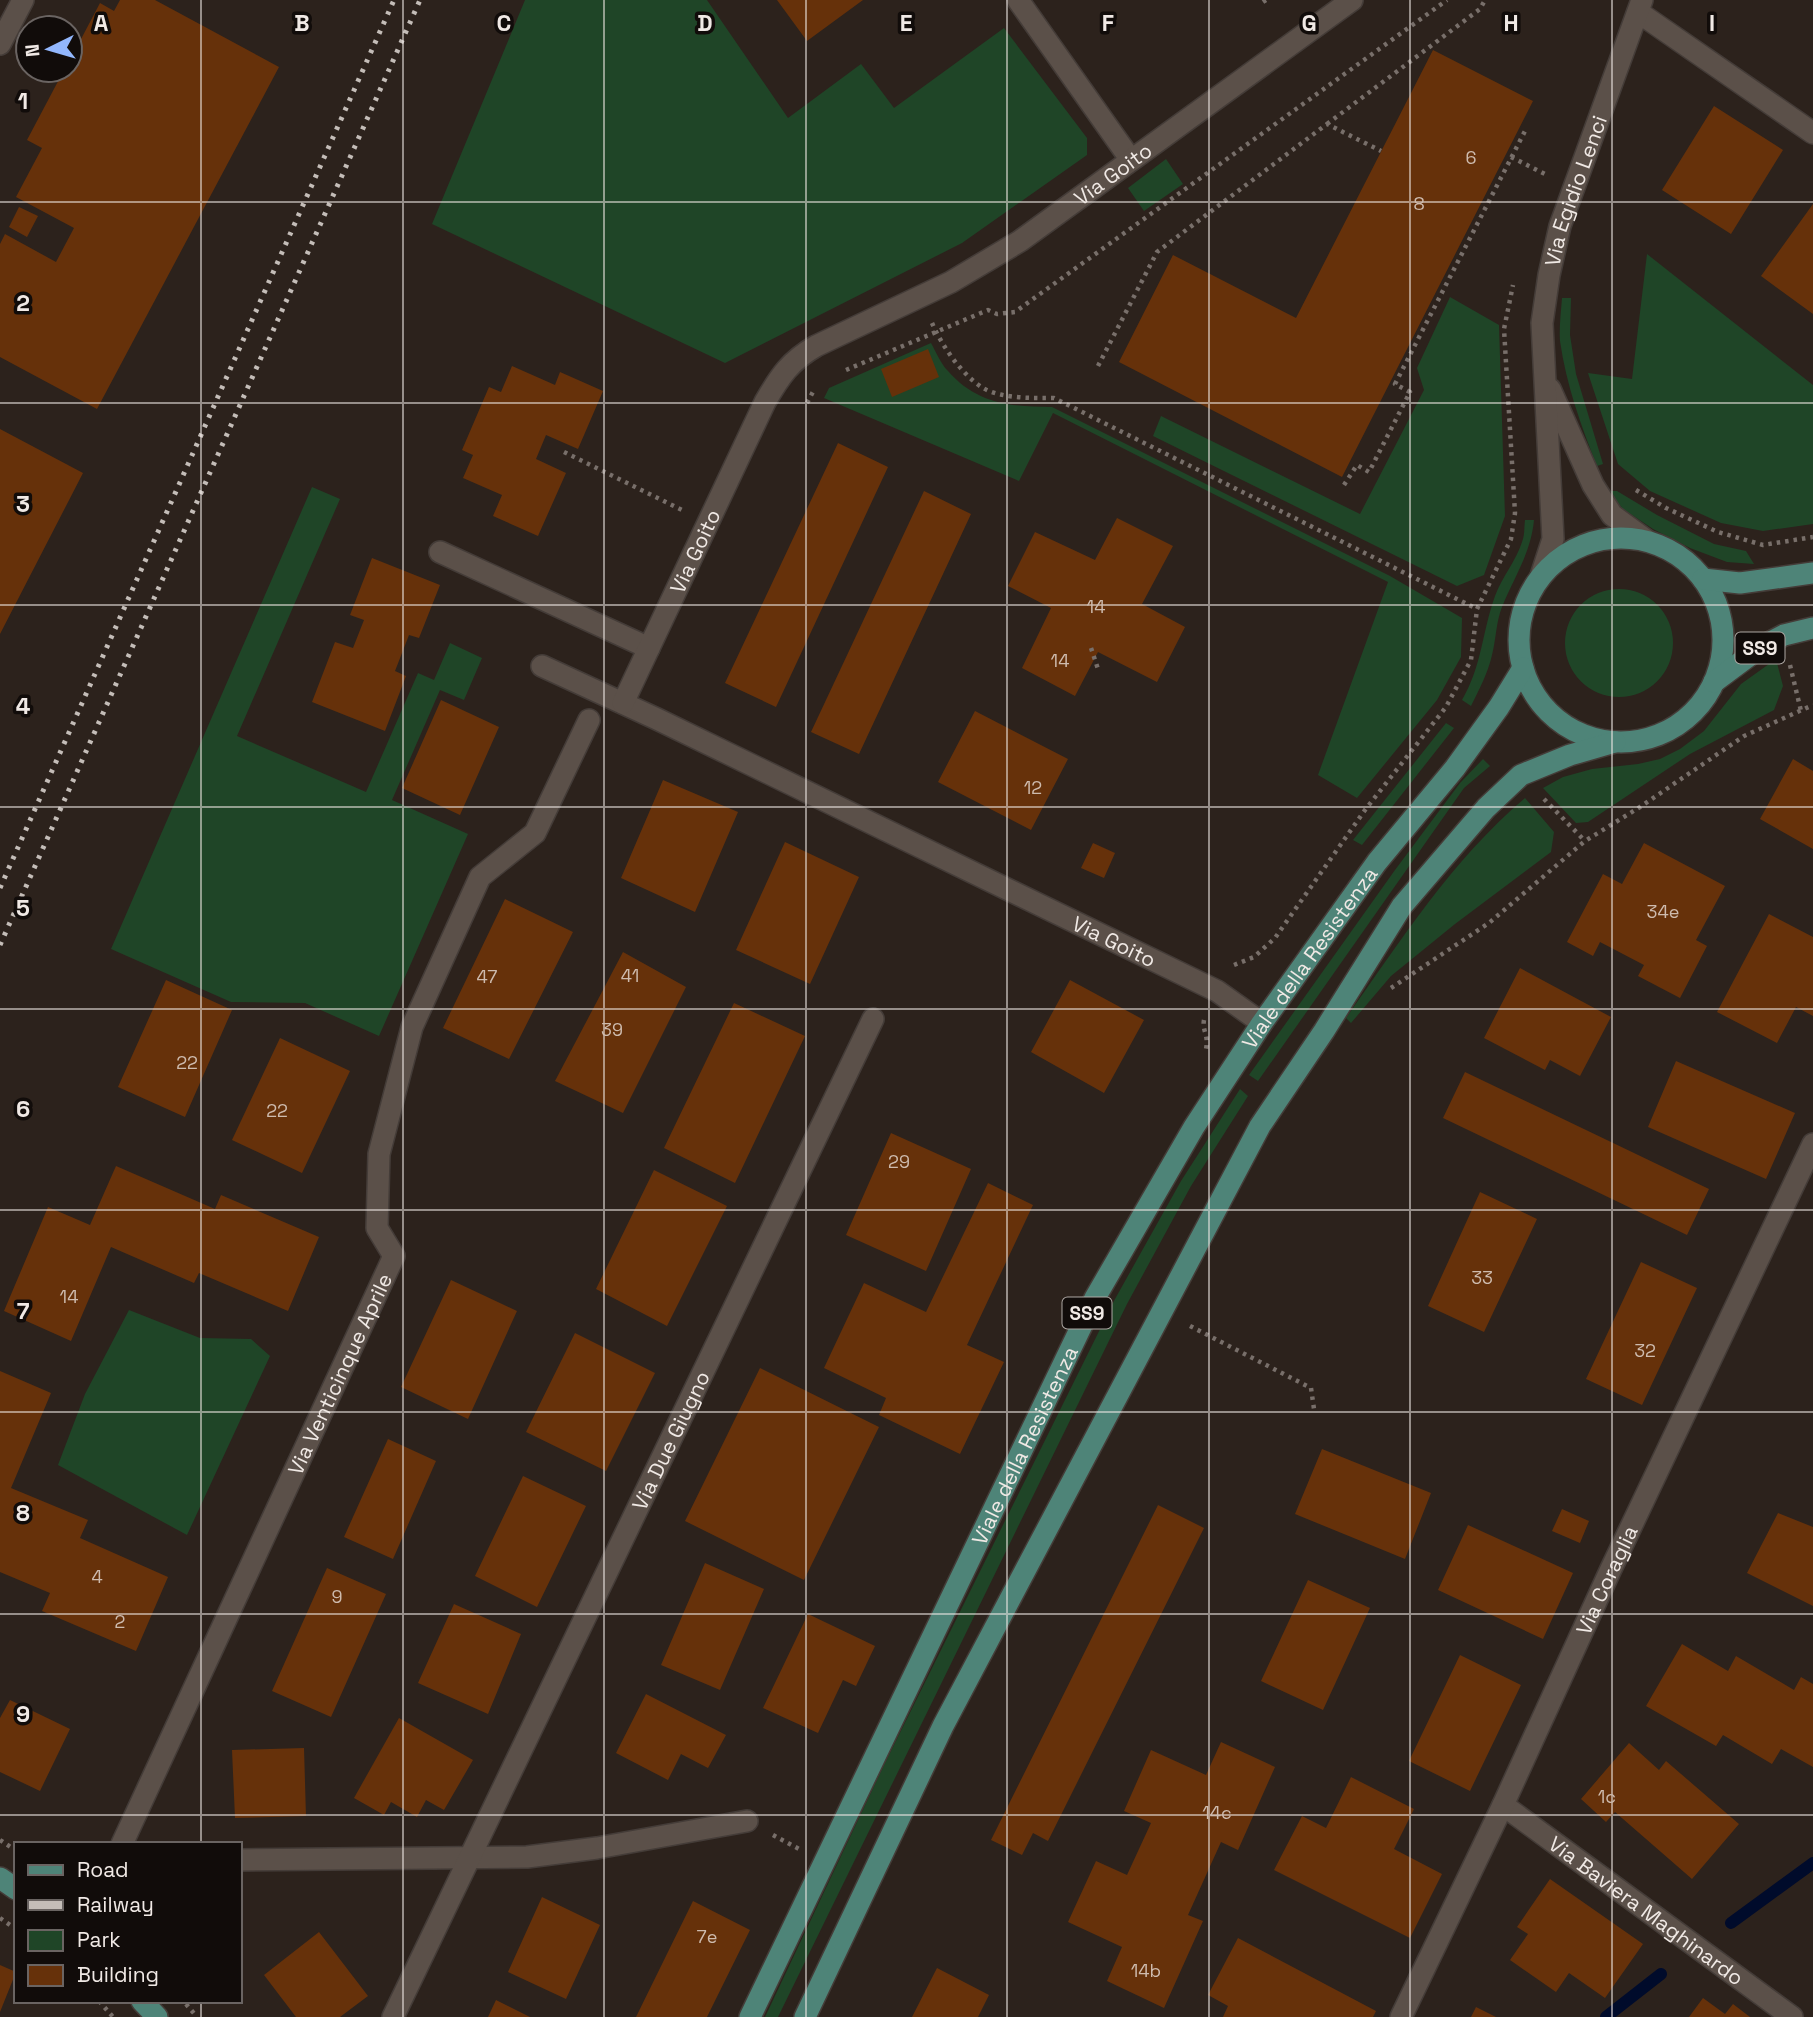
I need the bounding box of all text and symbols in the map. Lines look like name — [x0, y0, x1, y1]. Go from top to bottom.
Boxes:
text: A — [94, 8, 109, 38]
text: B — [294, 8, 310, 38]
text: C — [497, 8, 511, 38]
text: D — [697, 8, 713, 38]
text: E — [900, 8, 912, 38]
text: F — [1102, 8, 1114, 38]
text: G — [1301, 8, 1317, 38]
text: H — [1503, 8, 1519, 38]
text: I — [1709, 8, 1715, 38]
north arrow — [14, 14, 84, 84]
text: N — [20, 43, 46, 58]
text: 1 — [18, 86, 28, 116]
street label: Via Egidio Lenci — [1538, 111, 1613, 269]
street label: Via Goito — [1068, 136, 1157, 211]
house number: 6 — [1465, 146, 1477, 169]
house number: 8 — [1413, 192, 1425, 215]
text: 2 — [16, 288, 30, 318]
text: 3 — [16, 489, 30, 519]
street label: Via Goito — [663, 505, 726, 597]
house number: 14 — [1087, 595, 1105, 618]
road number: SS9 — [1736, 632, 1784, 664]
house number: 14 — [1051, 649, 1069, 672]
text: 4 — [16, 691, 31, 721]
house number: 12 — [1024, 776, 1042, 799]
street label: Viale della Resistenza — [1235, 861, 1383, 1054]
text: 5 — [16, 893, 30, 923]
house number: 34e — [1647, 900, 1679, 923]
street label: Via Goito — [1068, 909, 1161, 973]
house number: 41 — [621, 964, 639, 987]
house number: 47 — [477, 965, 497, 988]
house number: 39 — [601, 1018, 623, 1041]
house number: 22 — [176, 1051, 198, 1074]
text: 6 — [16, 1094, 30, 1124]
house number: 22 — [266, 1099, 288, 1122]
house number: 29 — [888, 1150, 910, 1173]
house number: 33 — [1471, 1266, 1493, 1289]
street label: Via Venticinque Aprile — [281, 1269, 398, 1479]
house number: 14 — [60, 1285, 78, 1308]
text: 7 — [17, 1296, 30, 1326]
road number: SS9 — [1062, 1298, 1112, 1329]
house number: 32 — [1634, 1339, 1656, 1362]
street label: Viale della Resistenza — [965, 1342, 1083, 1549]
street label: Via Due Giugno — [625, 1366, 715, 1514]
text: 8 — [16, 1498, 30, 1528]
street label: Via Coraglia — [1569, 1521, 1643, 1639]
house number: 4 — [91, 1565, 103, 1588]
house number: 9 — [331, 1585, 343, 1608]
house number: 2 — [115, 1610, 125, 1633]
text: 9 — [16, 1699, 30, 1729]
house number: 1c — [1598, 1785, 1616, 1808]
house number: 14c — [1202, 1801, 1232, 1824]
street label: Via Baviera Maghinardo — [1544, 1830, 1749, 1991]
legend — [14, 1842, 242, 2003]
text: Road — [77, 1856, 129, 1883]
text: Railway — [77, 1891, 154, 1918]
house number: 7e — [697, 1925, 717, 1948]
text: Park — [77, 1926, 121, 1953]
house number: 14b — [1131, 1959, 1161, 1982]
text: Building — [77, 1961, 159, 1988]

